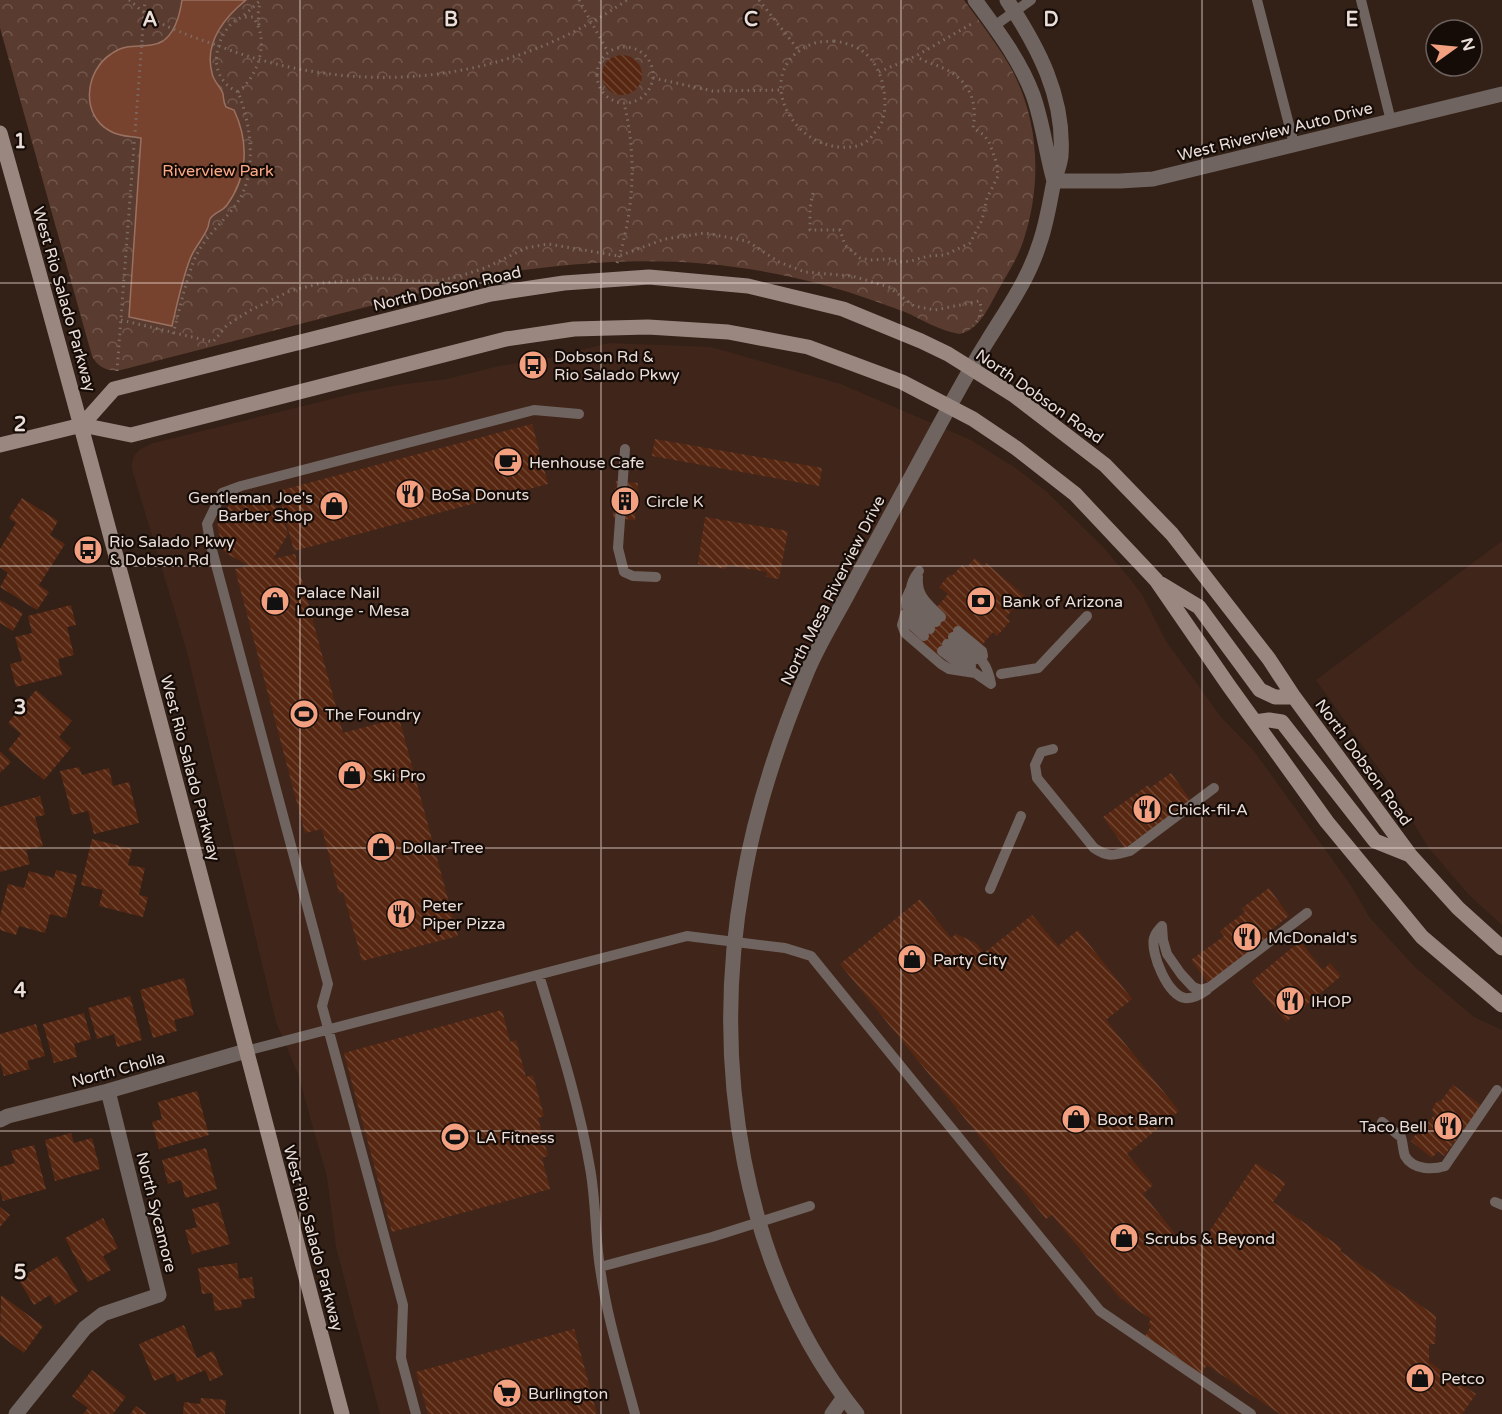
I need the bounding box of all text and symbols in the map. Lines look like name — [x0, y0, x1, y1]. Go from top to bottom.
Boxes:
text: A — [143, 8, 158, 32]
text: B — [444, 8, 458, 32]
text: C — [744, 8, 758, 32]
text: D — [1043, 8, 1059, 32]
text: E — [1346, 8, 1359, 32]
north arrow — [1424, 18, 1484, 78]
text: N — [1456, 36, 1479, 53]
street label: West Riverview Auto Drive — [1176, 98, 1375, 166]
text: 1 — [14, 130, 26, 154]
park label: Riverview Park — [162, 161, 274, 181]
street label: West Rio Salado Parkway — [28, 204, 100, 395]
street label: North Dobson Road — [371, 262, 523, 316]
street label: North Dobson Road — [972, 345, 1107, 448]
place label: Dobson Rd & Rio Salado Pkwy — [554, 347, 680, 385]
bus stop icon: Dobson Rd & Rio Salado Pkwy — [517, 349, 549, 381]
text: 2 — [14, 413, 26, 437]
cafe icon: Henhouse Cafe — [492, 446, 524, 478]
place label: Henhouse Cafe — [529, 453, 644, 473]
restaurant icon: BoSa Donuts — [394, 478, 426, 510]
place label: BoSa Donuts — [431, 485, 529, 505]
building icon: Circle K — [609, 485, 641, 517]
place label: Gentleman Joe's Barber Shop — [188, 488, 313, 526]
shop icon: Gentleman Joe's Barber Shop — [318, 490, 350, 522]
place label: Circle K — [646, 492, 704, 512]
street label: North Mesa Riverview Drive — [776, 492, 890, 689]
place label: Rio Salado Pkwy & Dobson Rd — [109, 532, 235, 570]
bus stop icon: Rio Salado Pkwy & Dobson Rd — [72, 534, 104, 566]
place label: Palace Nail Lounge - Mesa — [296, 583, 409, 621]
shop icon: Palace Nail Lounge - Mesa — [259, 585, 291, 617]
bank icon: Bank of Arizona — [965, 585, 997, 617]
place label: Bank of Arizona — [1002, 592, 1123, 612]
street label: West Rio Salado Parkway — [156, 673, 225, 864]
street label: North Dobson Road — [1311, 695, 1416, 830]
text: 3 — [14, 696, 26, 720]
sports icon: The Foundry — [288, 698, 320, 730]
place label: The Foundry — [325, 705, 421, 725]
shop icon: Ski Pro — [336, 759, 368, 791]
place label: Ski Pro — [373, 766, 426, 786]
restaurant icon: Chick-fil-A — [1131, 793, 1163, 825]
place label: Chick-fil-A — [1168, 800, 1248, 820]
shop icon: Dollar Tree — [365, 831, 397, 863]
place label: Dollar Tree — [402, 838, 483, 858]
place label: Peter Piper Pizza — [422, 896, 506, 934]
restaurant icon: Peter Piper Pizza — [385, 898, 417, 930]
restaurant icon: McDonald's — [1231, 921, 1263, 953]
place label: McDonald's — [1268, 928, 1357, 948]
shop icon: Party City — [896, 943, 928, 975]
place label: Party City — [933, 950, 1007, 970]
text: 4 — [14, 979, 27, 1003]
restaurant icon: IHOP — [1274, 985, 1306, 1017]
place label: IHOP — [1311, 992, 1352, 1012]
street label: North Cholla — [69, 1048, 167, 1092]
shop icon: Boot Barn — [1060, 1103, 1092, 1135]
place label: Boot Barn — [1097, 1110, 1174, 1130]
restaurant icon: Taco Bell — [1432, 1110, 1464, 1142]
place label: Taco Bell — [1359, 1117, 1427, 1137]
sports icon: LA Fitness — [439, 1121, 471, 1153]
place label: LA Fitness — [476, 1128, 555, 1148]
street label: West Rio Salado Parkway — [279, 1143, 348, 1334]
street label: North Sycamore — [131, 1150, 181, 1274]
shop icon: Scrubs & Beyond — [1108, 1222, 1140, 1254]
place label: Scrubs & Beyond — [1145, 1229, 1275, 1249]
text: 5 — [14, 1261, 26, 1285]
shop icon: Petco — [1404, 1362, 1436, 1394]
place label: Petco — [1441, 1369, 1485, 1389]
supermarket icon: Burlington — [491, 1377, 523, 1409]
place label: Burlington — [528, 1384, 608, 1404]

